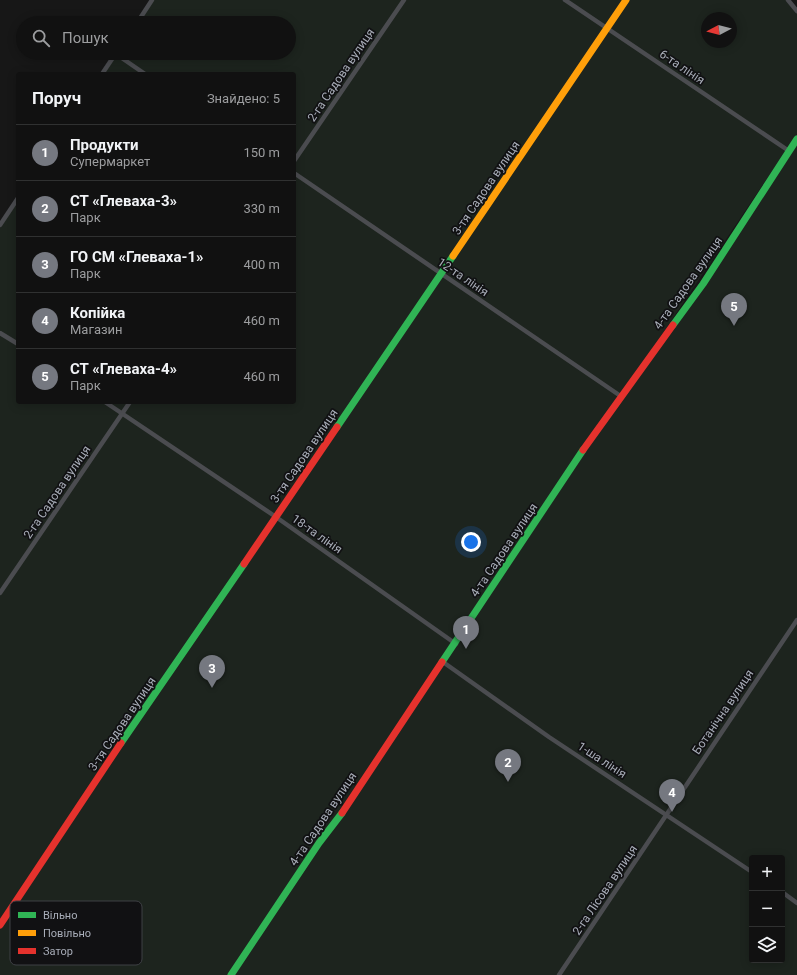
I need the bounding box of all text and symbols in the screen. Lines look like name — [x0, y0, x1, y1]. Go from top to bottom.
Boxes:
north arrow — [701, 12, 737, 48]
search box — [16, 16, 296, 60]
street label: 2-га Садова вулиця — [305, 26, 377, 124]
icon: search — [30, 27, 52, 49]
text: Пошук — [62, 29, 109, 47]
street label: 6-та лінія — [657, 47, 707, 87]
text: Поруч — [32, 88, 81, 108]
text: Знайдено: 5 — [207, 91, 280, 106]
text: Продукти — [70, 136, 139, 154]
street label: 3-тя Садова вулиця — [449, 138, 523, 238]
text: 1 — [41, 145, 49, 160]
text: 150 m — [243, 145, 280, 160]
text: Супермаркет — [70, 154, 150, 169]
text: СТ «Глеваха-3» — [70, 192, 177, 210]
text: 2 — [41, 201, 49, 216]
text: 330 m — [243, 201, 280, 216]
text: Парк — [70, 210, 101, 225]
street label: 4-та Садова вулиця — [651, 234, 725, 332]
text: ГО СМ «Глеваха-1» — [70, 248, 204, 266]
street label: 12-та лінія — [435, 255, 491, 299]
text: 3 — [41, 257, 49, 272]
text: 400 m — [243, 257, 280, 272]
text: Парк — [70, 266, 101, 281]
pin: 5 — [721, 293, 747, 326]
text: Копійка — [70, 304, 125, 322]
text: 4 — [41, 313, 49, 328]
text: 460 m — [243, 313, 280, 328]
text: Магазин — [70, 322, 123, 337]
text: СТ «Глеваха-4» — [70, 360, 177, 378]
text: 5 — [41, 369, 49, 384]
text: 460 m — [243, 369, 280, 384]
text: Парк — [70, 378, 101, 393]
street label: 3-тя Садова вулиця — [267, 406, 341, 506]
street label: 2-га Садова вулиця — [21, 443, 93, 541]
street label: 4-та Садова вулиця — [467, 501, 541, 599]
street label: 18-та лінія — [289, 512, 345, 556]
your location — [461, 532, 481, 552]
pin: 1 — [453, 616, 479, 649]
pin: 3 — [199, 655, 225, 688]
street label: Ботанічна вулиця — [689, 667, 757, 757]
street label: 3-тя Садова вулиця — [85, 674, 159, 774]
street label: 1-ша лінія — [575, 739, 629, 781]
pin: 2 — [495, 749, 521, 782]
street label: 4-та Садова вулиця — [286, 770, 360, 868]
pin: 4 — [659, 779, 685, 812]
street label: 2-га Лісова вулиця — [570, 842, 640, 938]
map controls — [749, 855, 785, 963]
button: + — [749, 855, 785, 891]
button: − — [749, 891, 785, 927]
legend — [10, 901, 142, 965]
text: Вільно — [43, 909, 77, 922]
text: Повільно — [43, 927, 91, 940]
button: layers — [749, 927, 785, 963]
text: Затор — [43, 945, 73, 958]

